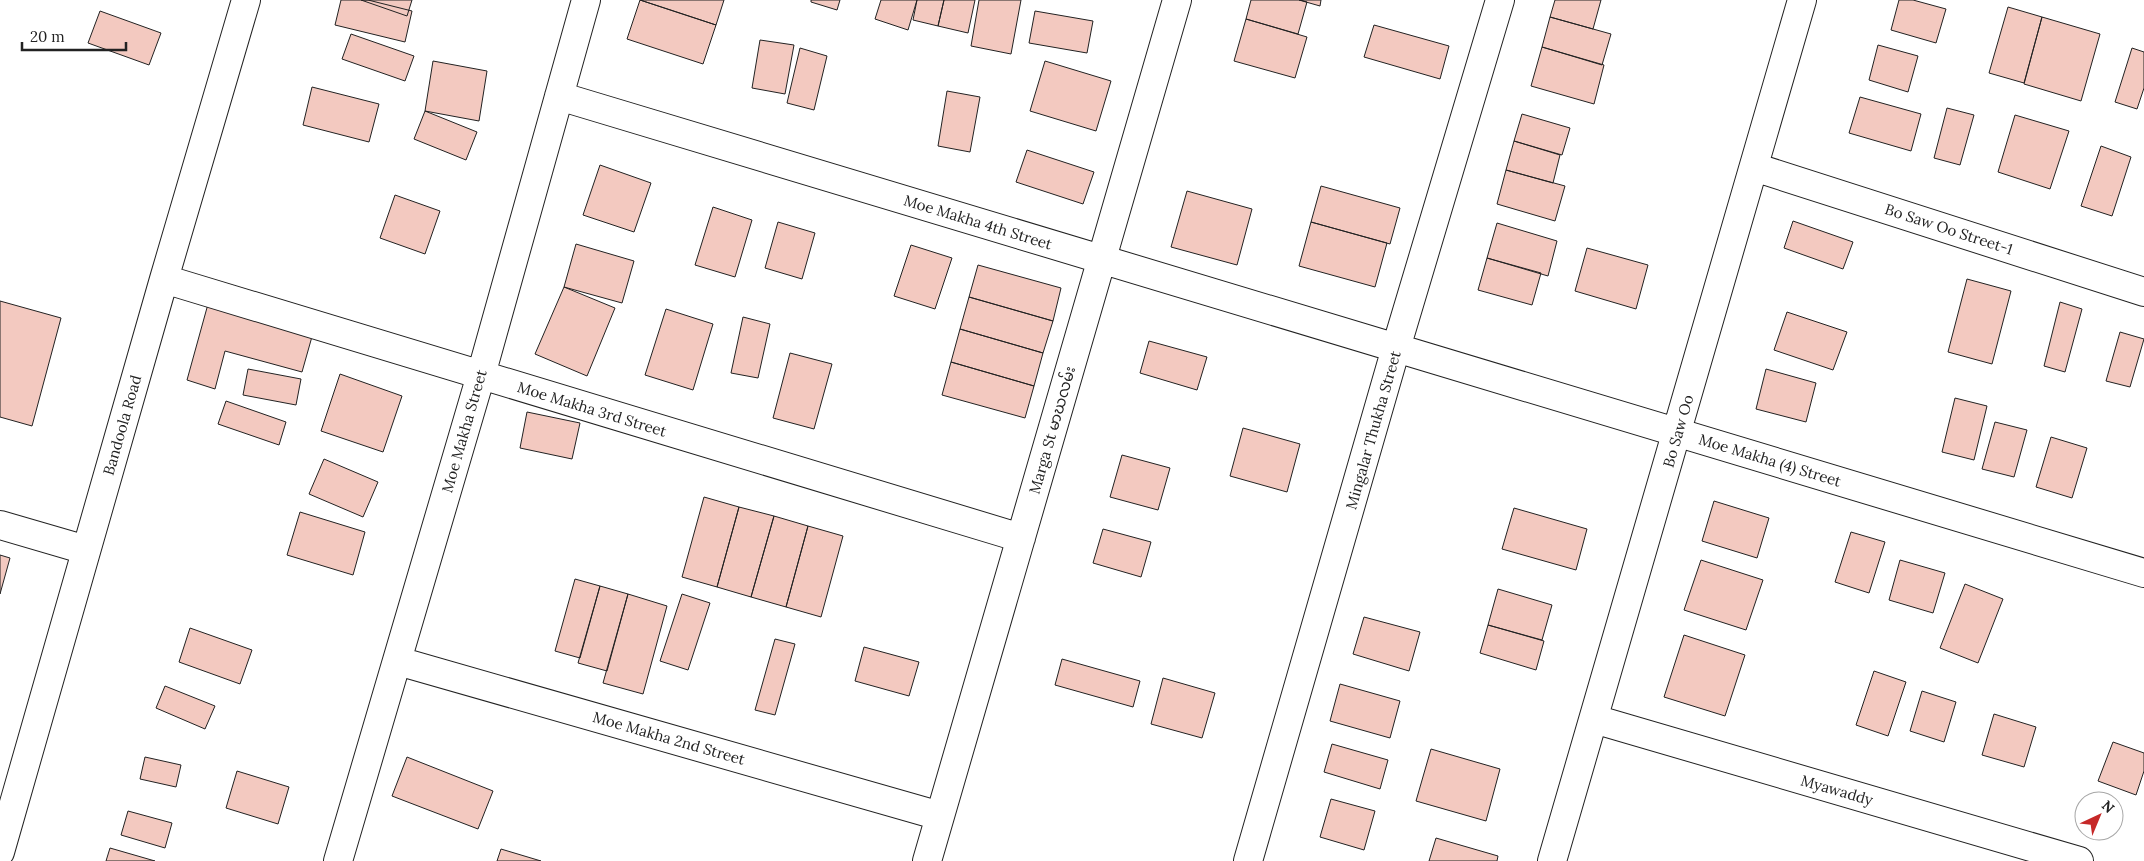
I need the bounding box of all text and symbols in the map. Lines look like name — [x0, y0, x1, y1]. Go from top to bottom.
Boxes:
scale bar — [22, 20, 126, 52]
text: 20 m — [30, 27, 65, 46]
street label: Moe Makha 4th Street — [902, 190, 1055, 254]
street label: Bo Saw Oo Street-1 — [1883, 199, 2015, 259]
street label: Mingalar Thukha Street — [1341, 348, 1405, 512]
street label: Marga St မာဃလမ်း — [1025, 364, 1079, 496]
street label: Moe Makha Street — [437, 367, 491, 495]
street label: Bandoola Road — [99, 373, 145, 477]
street label: Moe Makha 3rd Street — [515, 377, 669, 441]
street label: Bo Saw Oo — [1659, 392, 1697, 469]
street label: Moe Makha (4) Street — [1696, 429, 1844, 492]
street label: Moe Makha 2nd Street — [591, 707, 747, 769]
street label: Myawaddy — [1799, 771, 1875, 809]
north arrow — [2074, 791, 2124, 841]
text: N — [2098, 796, 2118, 817]

